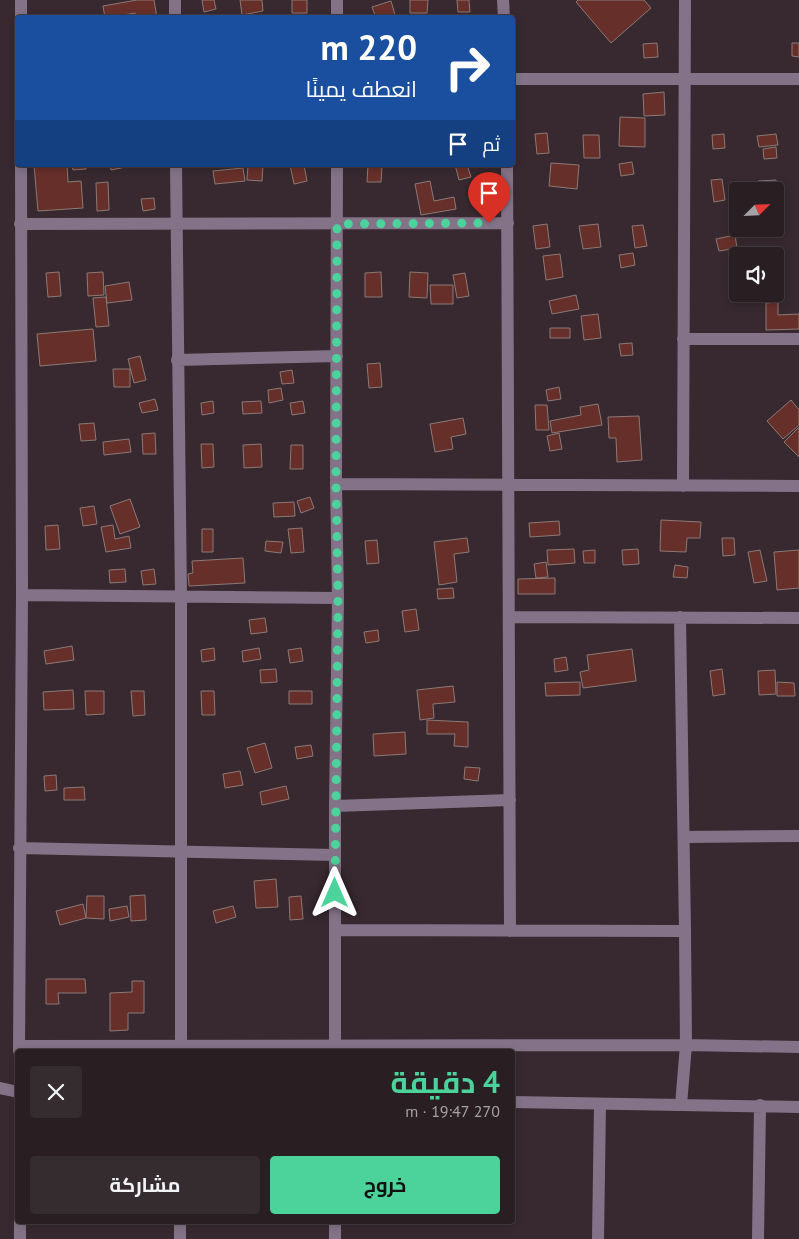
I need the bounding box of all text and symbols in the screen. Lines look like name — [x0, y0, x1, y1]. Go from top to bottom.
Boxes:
text: 220 m — [320, 24, 417, 70]
icon: right — [435, 35, 500, 100]
text: انعطف يمينًا — [306, 75, 417, 103]
icon: arrive — [444, 130, 472, 158]
text: ثم — [482, 132, 500, 156]
pin — [468, 172, 510, 223]
icon: arrive — [475, 179, 503, 207]
north arrow — [729, 182, 784, 238]
map controls — [729, 182, 784, 302]
button: sound — [729, 247, 784, 302]
position arrow — [308, 866, 360, 918]
text: 4 دقيقة — [391, 1062, 500, 1101]
button: close — [30, 1066, 82, 1118]
text: 270 m · 19:47 — [405, 1101, 500, 1121]
button: مشاركة — [30, 1156, 260, 1214]
button: خروج — [270, 1156, 500, 1214]

